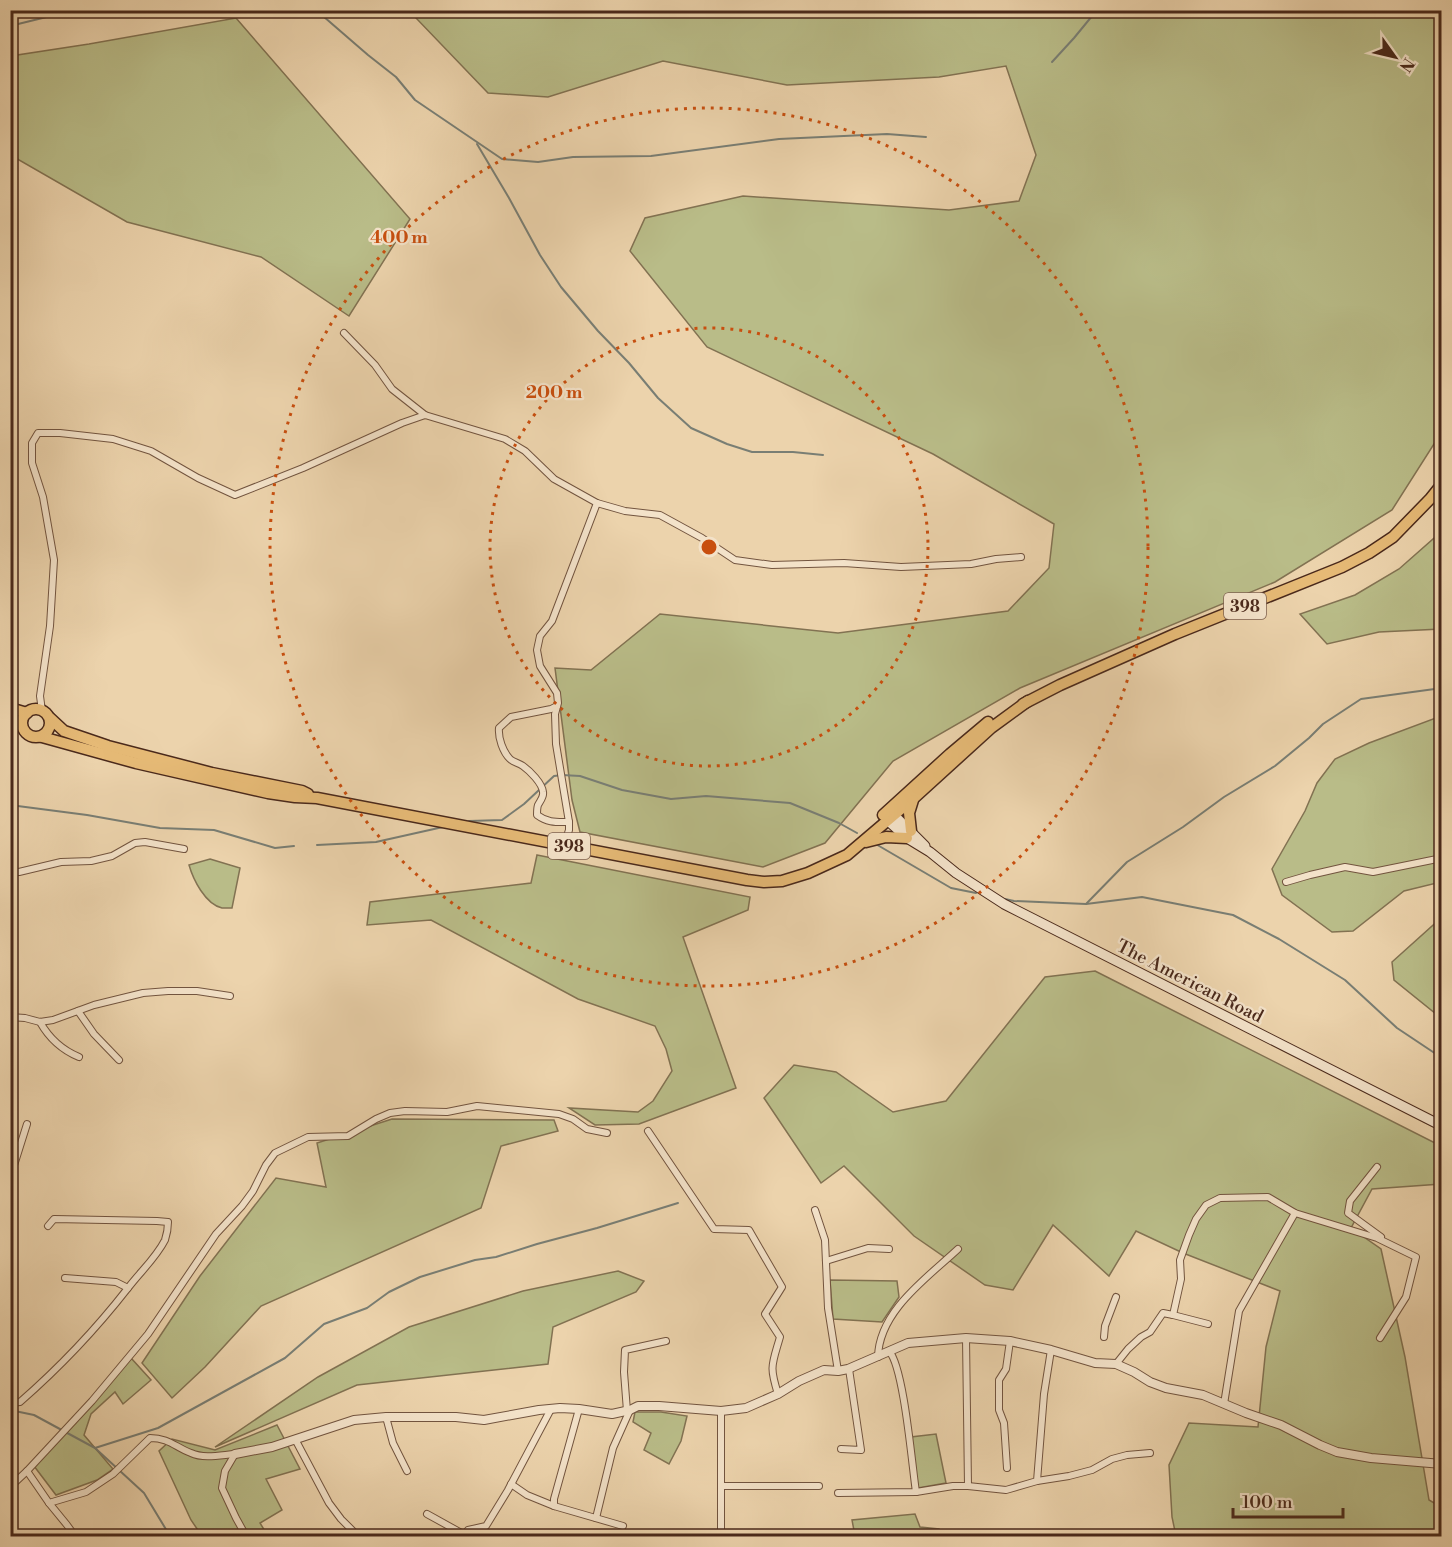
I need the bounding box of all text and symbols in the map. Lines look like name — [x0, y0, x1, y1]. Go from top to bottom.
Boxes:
north arrow — [1365, 27, 1425, 87]
text: N — [1395, 54, 1418, 76]
text: 400 m — [370, 226, 428, 249]
text: 200 m — [526, 381, 583, 404]
centre of rings — [699, 537, 719, 557]
road number: 398 — [1224, 593, 1266, 619]
road number: 398 — [548, 833, 590, 859]
street label: The American Road — [1113, 935, 1268, 1029]
scale bar — [1233, 1481, 1342, 1519]
text: 100 m — [1242, 1491, 1293, 1514]

